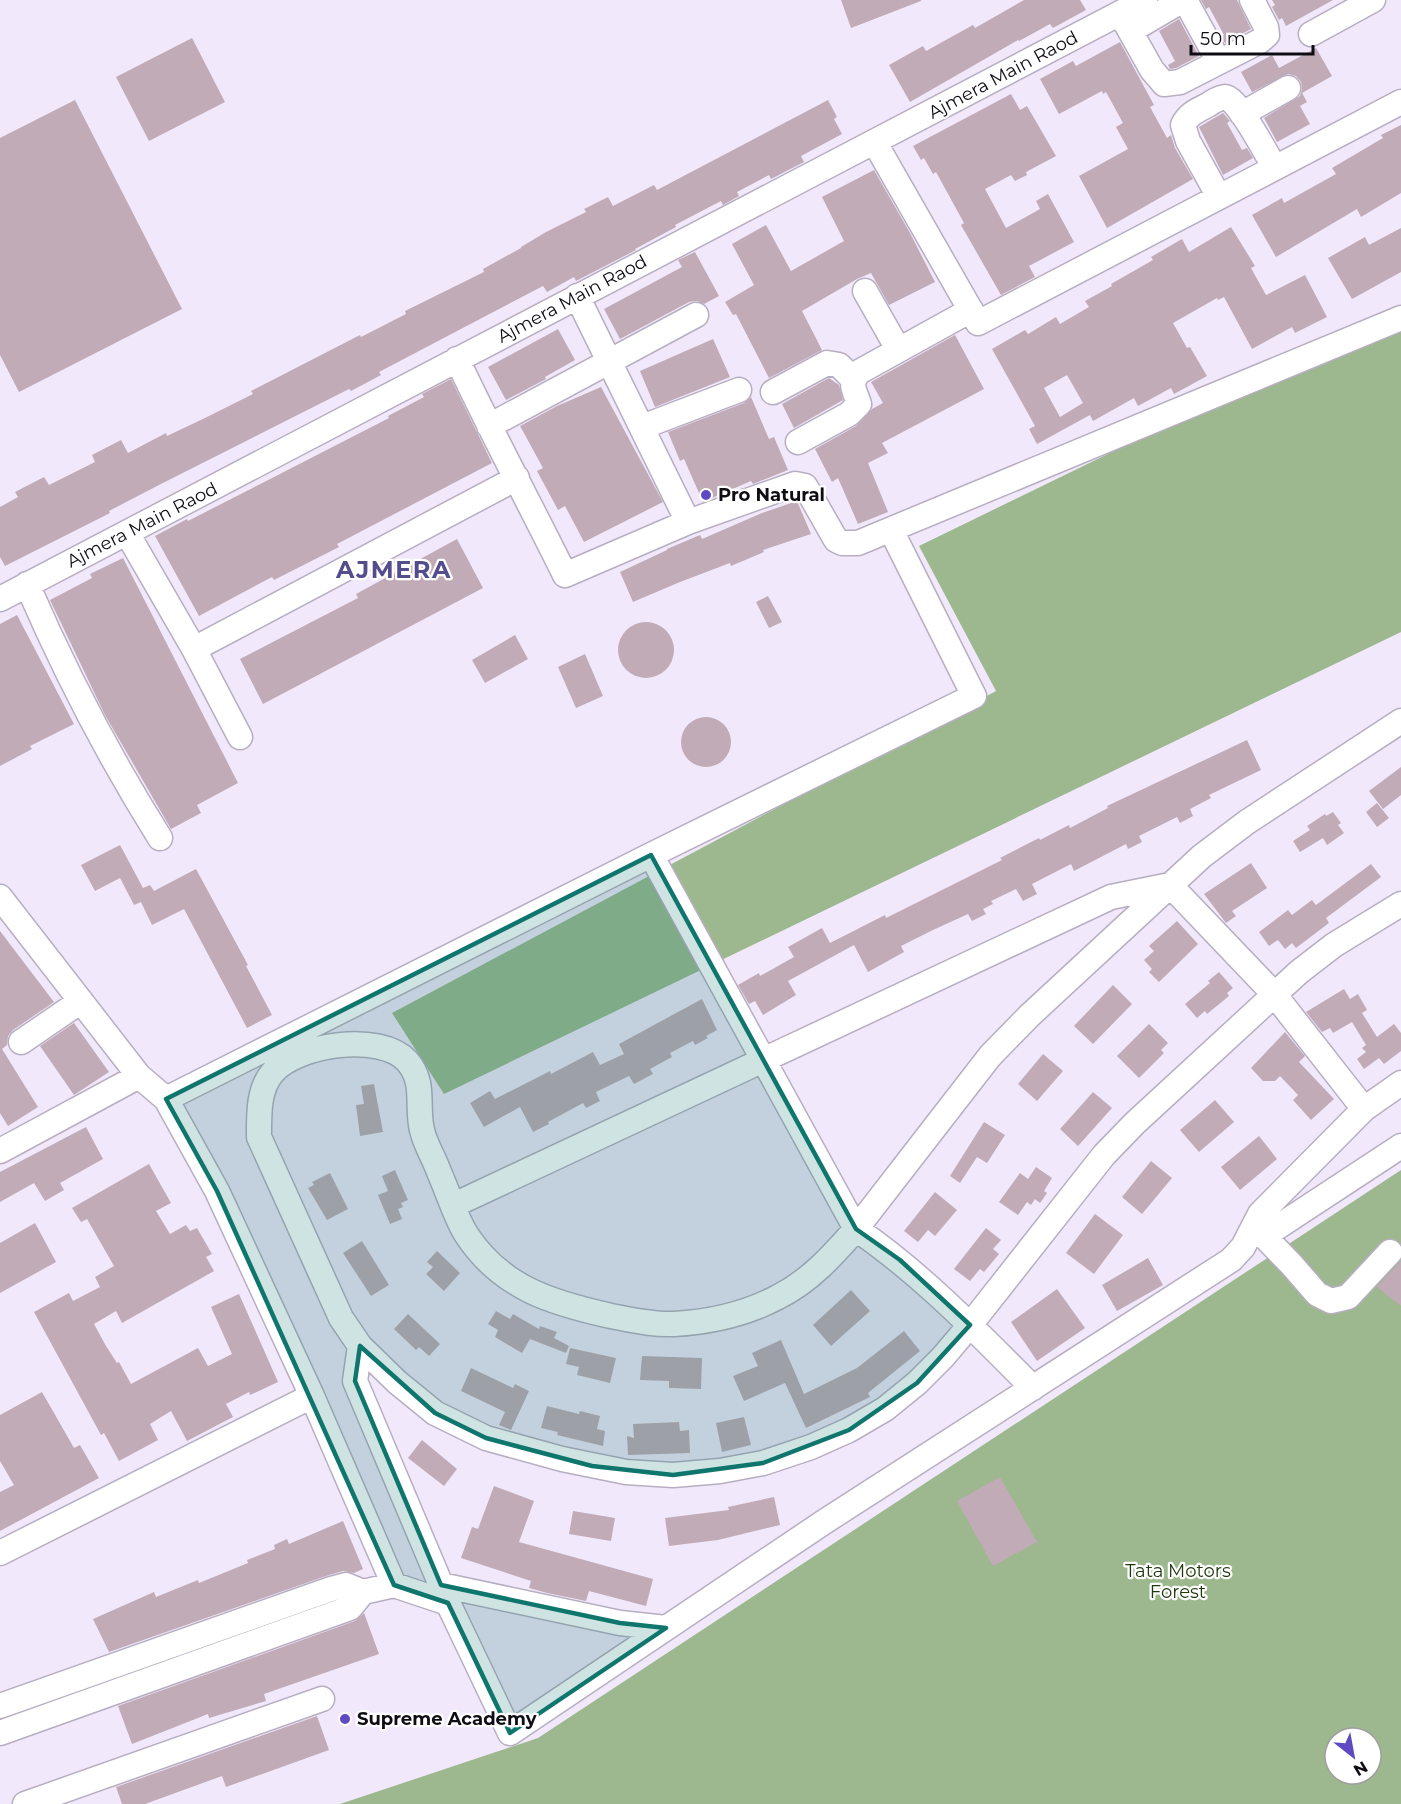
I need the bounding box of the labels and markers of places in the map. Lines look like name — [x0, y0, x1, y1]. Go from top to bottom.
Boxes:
place label: Pro Natural — [718, 484, 825, 506]
marker: Pro Natural — [699, 488, 713, 502]
place label: Supreme Academy — [357, 1708, 537, 1730]
marker: Supreme Academy — [338, 1712, 352, 1726]

